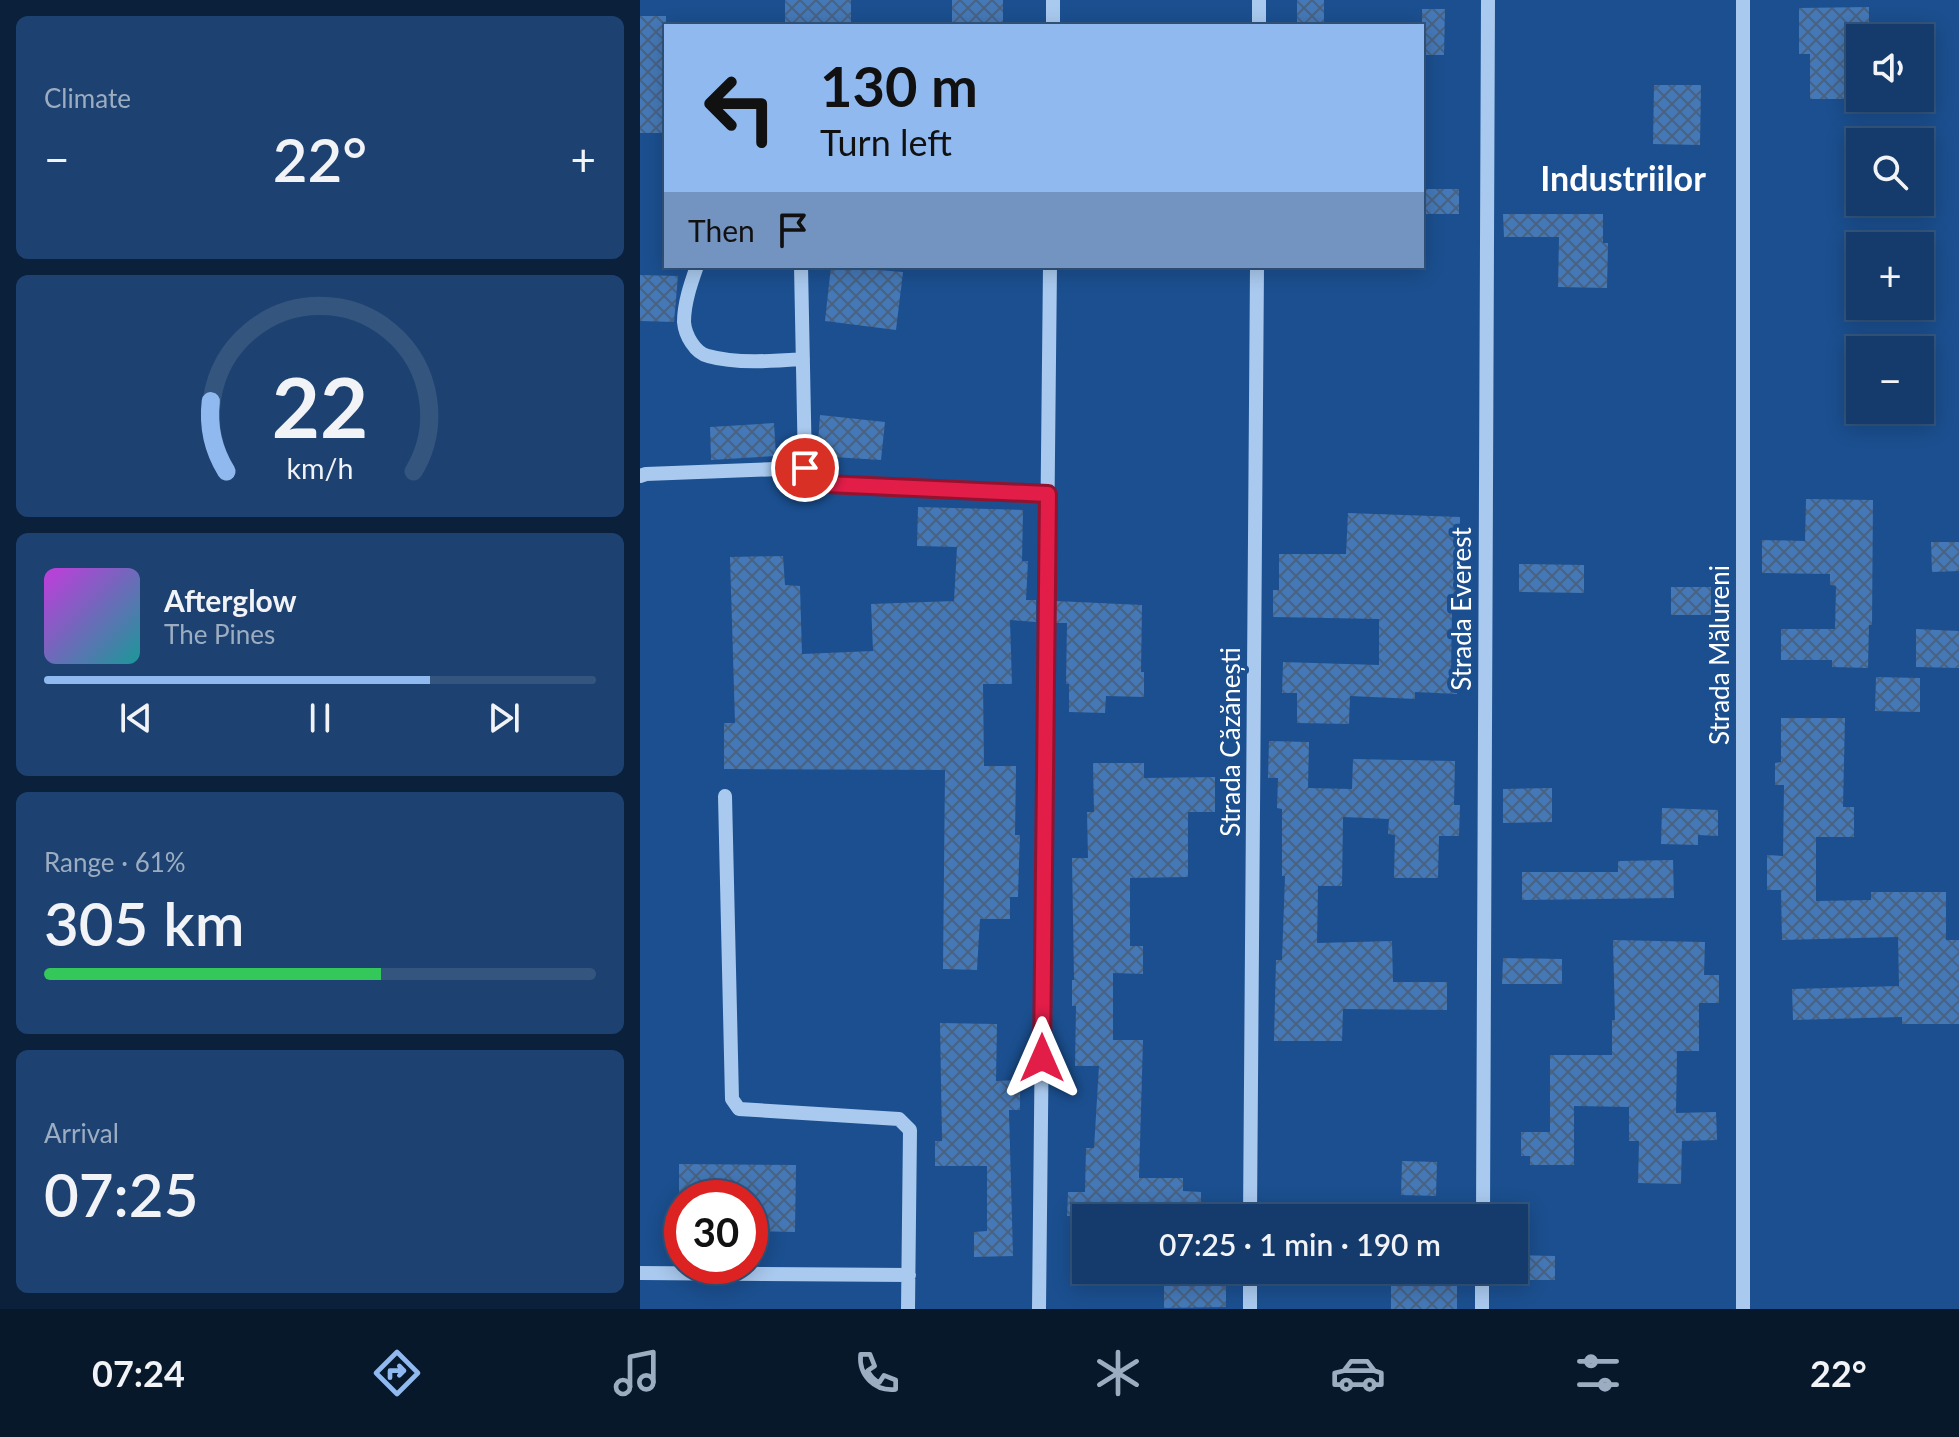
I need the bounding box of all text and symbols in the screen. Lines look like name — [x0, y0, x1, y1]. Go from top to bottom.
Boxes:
map controls — [1846, 24, 1934, 424]
button: sound — [1846, 24, 1934, 112]
text: 130 m — [820, 52, 978, 119]
icon: left — [688, 56, 792, 160]
text: Climate — [44, 82, 131, 114]
text: Turn left — [820, 120, 952, 164]
text: 22° — [273, 123, 367, 195]
button: search — [1846, 128, 1934, 216]
text: − — [44, 133, 70, 185]
text: + — [570, 133, 596, 185]
district label: Industriilor — [1540, 157, 1706, 198]
icon: arrive — [771, 208, 815, 252]
text: Then — [688, 212, 755, 248]
button: + — [1846, 232, 1934, 320]
button: − — [1846, 336, 1934, 424]
text: 22 — [272, 355, 368, 455]
pin — [771, 434, 839, 502]
icon: arrive — [783, 446, 827, 490]
text: km/h — [287, 451, 353, 485]
street label: Strada Everest — [1445, 527, 1477, 691]
street label: Strada Mălureni — [1703, 565, 1735, 745]
text: Afterglow — [164, 582, 297, 618]
text: The Pines — [164, 618, 275, 650]
street label: Strada Căzănești — [1214, 647, 1246, 837]
icon: previous — [114, 696, 158, 740]
icon: pause — [298, 696, 342, 740]
icon: next — [482, 696, 526, 740]
text: Range · 61% — [44, 846, 186, 878]
text: 305 km — [44, 887, 245, 959]
position arrow — [1000, 1016, 1084, 1100]
text: Arrival — [44, 1117, 119, 1149]
text: 07:25 — [44, 1158, 198, 1230]
speed limit sign: 30 — [664, 1180, 768, 1284]
text: 07:25 · 1 min · 190 m — [1159, 1226, 1441, 1262]
icon: directions — [369, 1345, 425, 1401]
icon: music — [609, 1345, 665, 1401]
icon: phone — [849, 1345, 905, 1401]
icon: climate — [1090, 1345, 1146, 1401]
icon: car — [1330, 1345, 1386, 1401]
icon: filters — [1570, 1345, 1626, 1401]
text: 07:24 — [92, 1351, 185, 1395]
text: 22° — [1810, 1351, 1867, 1395]

